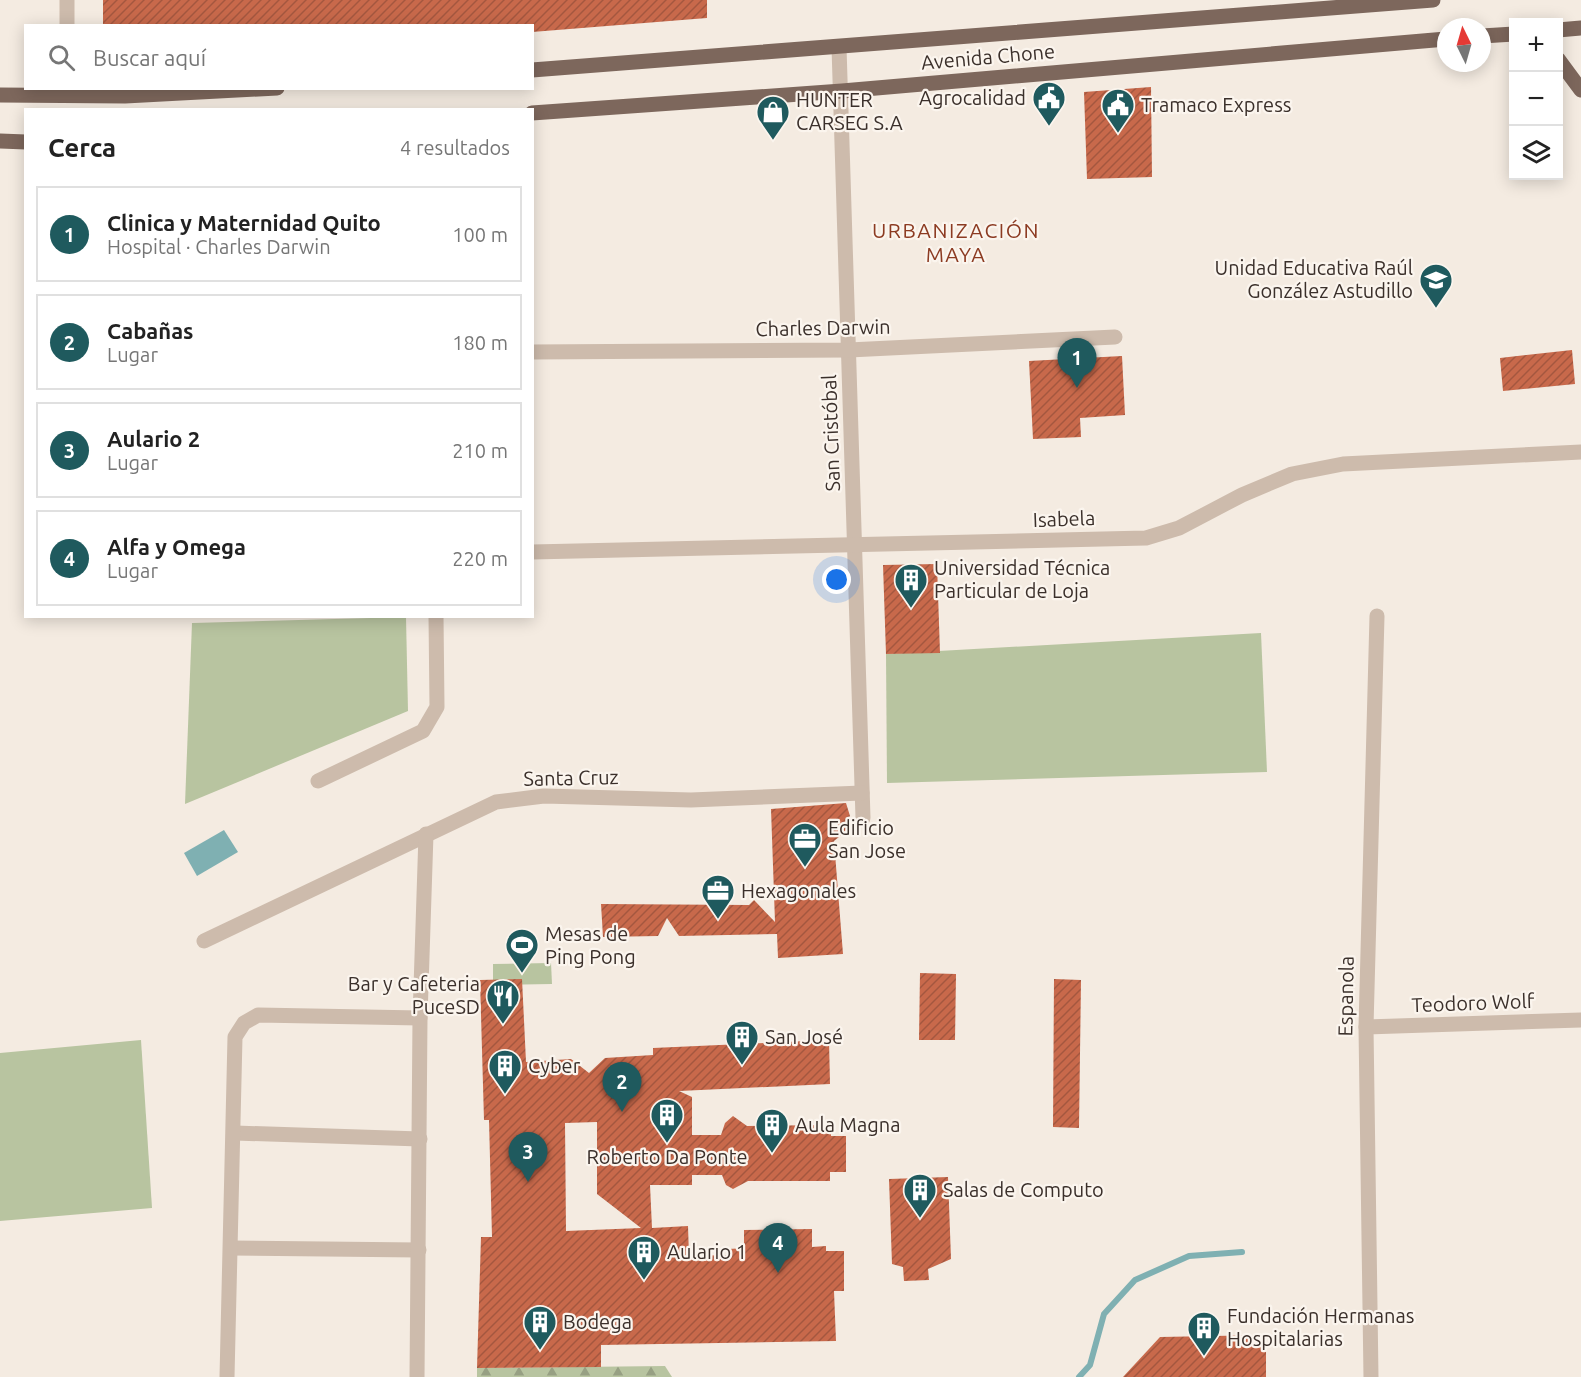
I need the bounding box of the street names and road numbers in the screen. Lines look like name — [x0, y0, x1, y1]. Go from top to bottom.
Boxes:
street label: Avenida Chone — [920, 39, 1056, 74]
street label: Charles Darwin — [755, 315, 891, 340]
street label: San Cristóbal — [817, 374, 844, 492]
street label: Isabela — [1032, 506, 1096, 531]
street label: Santa Cruz — [523, 765, 619, 790]
street label: Espanola — [1333, 956, 1358, 1036]
street label: Teodoro Wolf — [1411, 989, 1535, 1016]

